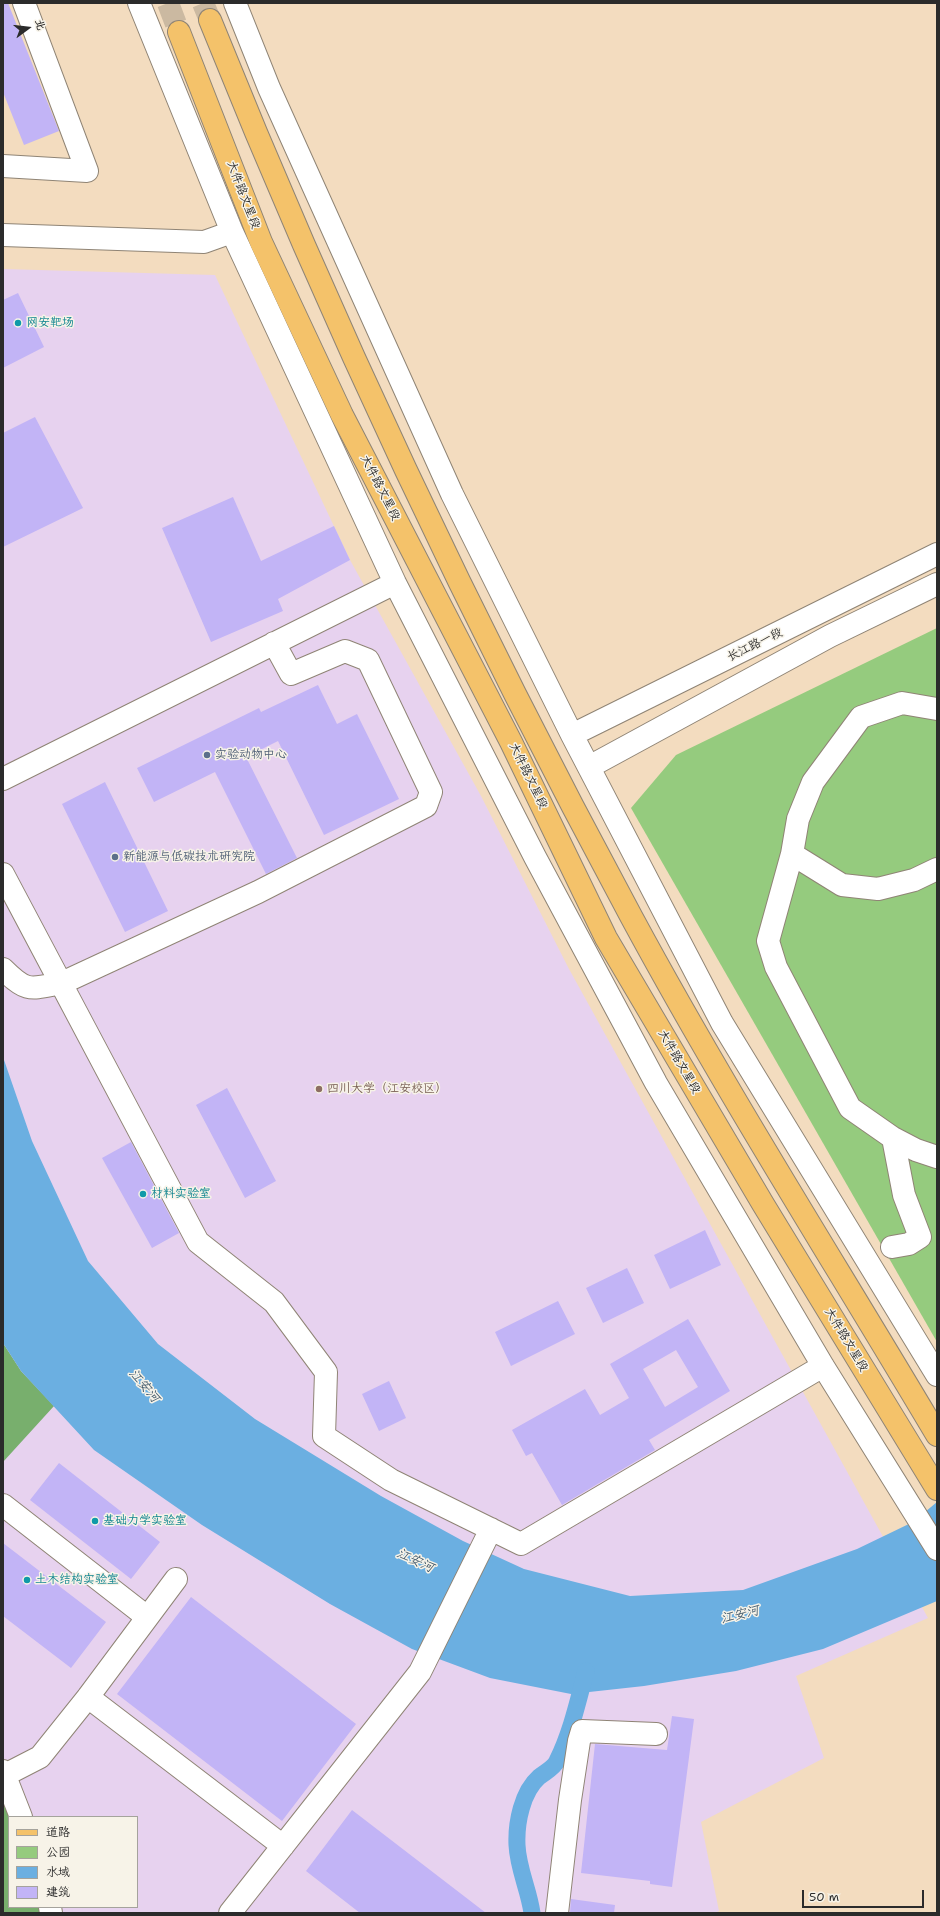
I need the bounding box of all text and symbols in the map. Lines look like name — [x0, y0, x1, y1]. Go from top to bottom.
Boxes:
north arrow — [8, 8, 48, 48]
text: 北 — [31, 18, 49, 32]
street label: 大件路文星段 — [223, 159, 263, 231]
place label: 网安靶场 — [26, 316, 74, 330]
marker: 网安靶场 — [13, 318, 23, 328]
street label: 大件路文星段 — [357, 453, 403, 523]
street label: 长江路一段 — [725, 625, 785, 665]
street label: 大件路文星段 — [506, 740, 550, 812]
place label: 实验动物中心 — [215, 748, 287, 762]
marker: 实验动物中心 — [202, 750, 212, 760]
place label: 新能源与低碳技术研究院 — [123, 850, 255, 864]
marker: 新能源与低碳技术研究院 — [110, 852, 120, 862]
street label: 大件路文星段 — [655, 1027, 703, 1097]
place label: 四川大学（江安校区） — [327, 1082, 447, 1096]
marker: 四川大学（江安校区） — [314, 1084, 324, 1094]
place label: 材料实验室 — [151, 1187, 211, 1201]
marker: 材料实验室 — [138, 1189, 148, 1199]
street label: 大件路文星段 — [821, 1305, 871, 1375]
water label: 江安河 — [125, 1366, 163, 1406]
place label: 基础力学实验室 — [103, 1514, 187, 1528]
marker: 基础力学实验室 — [90, 1516, 100, 1526]
water label: 江安河 — [394, 1546, 436, 1576]
place label: 土木结构实验室 — [35, 1573, 119, 1587]
marker: 土木结构实验室 — [22, 1575, 32, 1585]
water label: 江安河 — [719, 1603, 761, 1627]
legend — [8, 1816, 138, 1908]
text: 道路 — [46, 1824, 70, 1840]
text: 公园 — [46, 1844, 70, 1860]
text: 水域 — [46, 1864, 70, 1880]
scale bar — [804, 1882, 926, 1908]
text: 建筑 — [46, 1884, 70, 1900]
text: 50 m — [809, 1889, 839, 1905]

